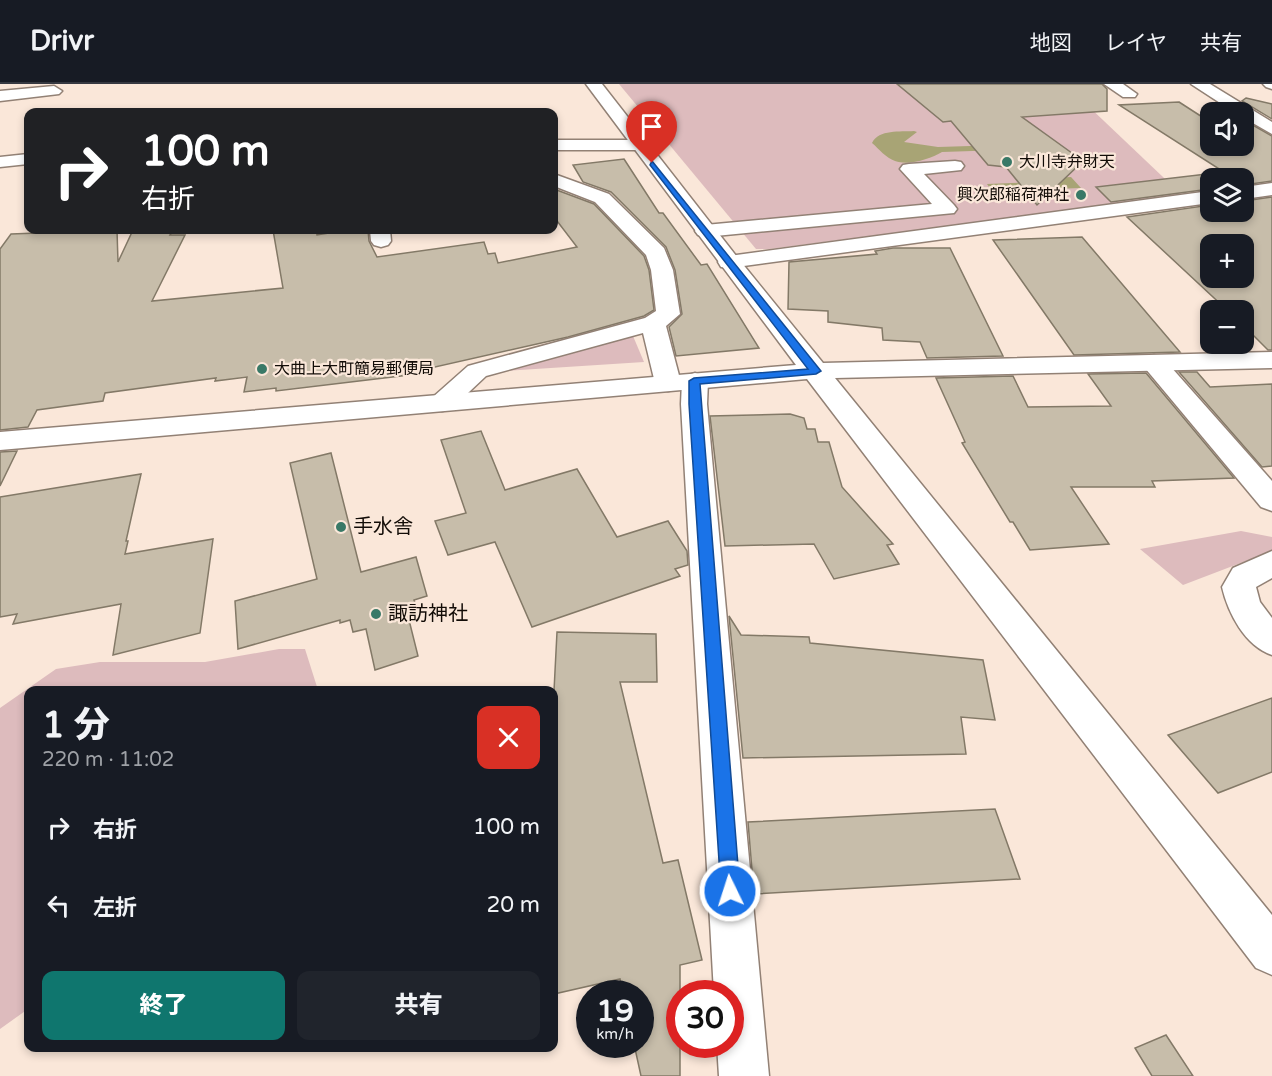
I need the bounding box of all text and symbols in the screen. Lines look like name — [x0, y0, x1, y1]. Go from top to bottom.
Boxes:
text: Drivr — [30, 24, 94, 58]
text: 地図 — [1030, 31, 1072, 56]
text: レイヤ — [1105, 31, 1167, 56]
text: 共有 — [1200, 31, 1242, 56]
pin — [626, 101, 677, 163]
map controls — [1200, 102, 1254, 354]
button: sound — [1200, 102, 1254, 156]
icon: arrive — [635, 110, 668, 143]
text: 100 m — [141, 126, 270, 177]
icon: right — [42, 132, 120, 210]
place label: 大川寺弁財天 — [1019, 152, 1115, 172]
marker: 大川寺弁財天 — [1000, 155, 1014, 169]
button: layers — [1200, 168, 1254, 222]
text: 右折 — [141, 183, 195, 216]
place label: 興次郎稲荷神社 — [957, 185, 1069, 205]
marker: 興次郎稲荷神社 — [1074, 188, 1088, 202]
button: + — [1200, 234, 1254, 288]
button: − — [1200, 300, 1254, 354]
place label: 大曲上大町簡易郵便局 — [274, 359, 434, 379]
marker: 大曲上大町簡易郵便局 — [255, 362, 269, 376]
place label: 手水舎 — [353, 515, 413, 539]
marker: 手水舎 — [334, 520, 348, 534]
place label: 諏訪神社 — [388, 602, 468, 626]
marker: 諏訪神社 — [369, 607, 383, 621]
text: 1 分 — [42, 704, 110, 747]
button: close — [477, 706, 540, 769]
text: 220 m · 11:02 — [42, 748, 174, 772]
icon: right — [42, 811, 75, 844]
text: 100 m — [473, 814, 540, 840]
text: 右折 — [93, 817, 137, 843]
position arrow — [698, 859, 762, 923]
icon: left — [42, 889, 75, 922]
text: 20 m — [486, 892, 540, 918]
text: 左折 — [93, 895, 137, 921]
button: 終了 — [42, 971, 285, 1040]
button: 共有 — [297, 971, 540, 1040]
speed limit sign: 30 — [666, 980, 744, 1058]
text: 19 — [596, 993, 634, 1030]
text: km/h — [596, 1025, 634, 1043]

